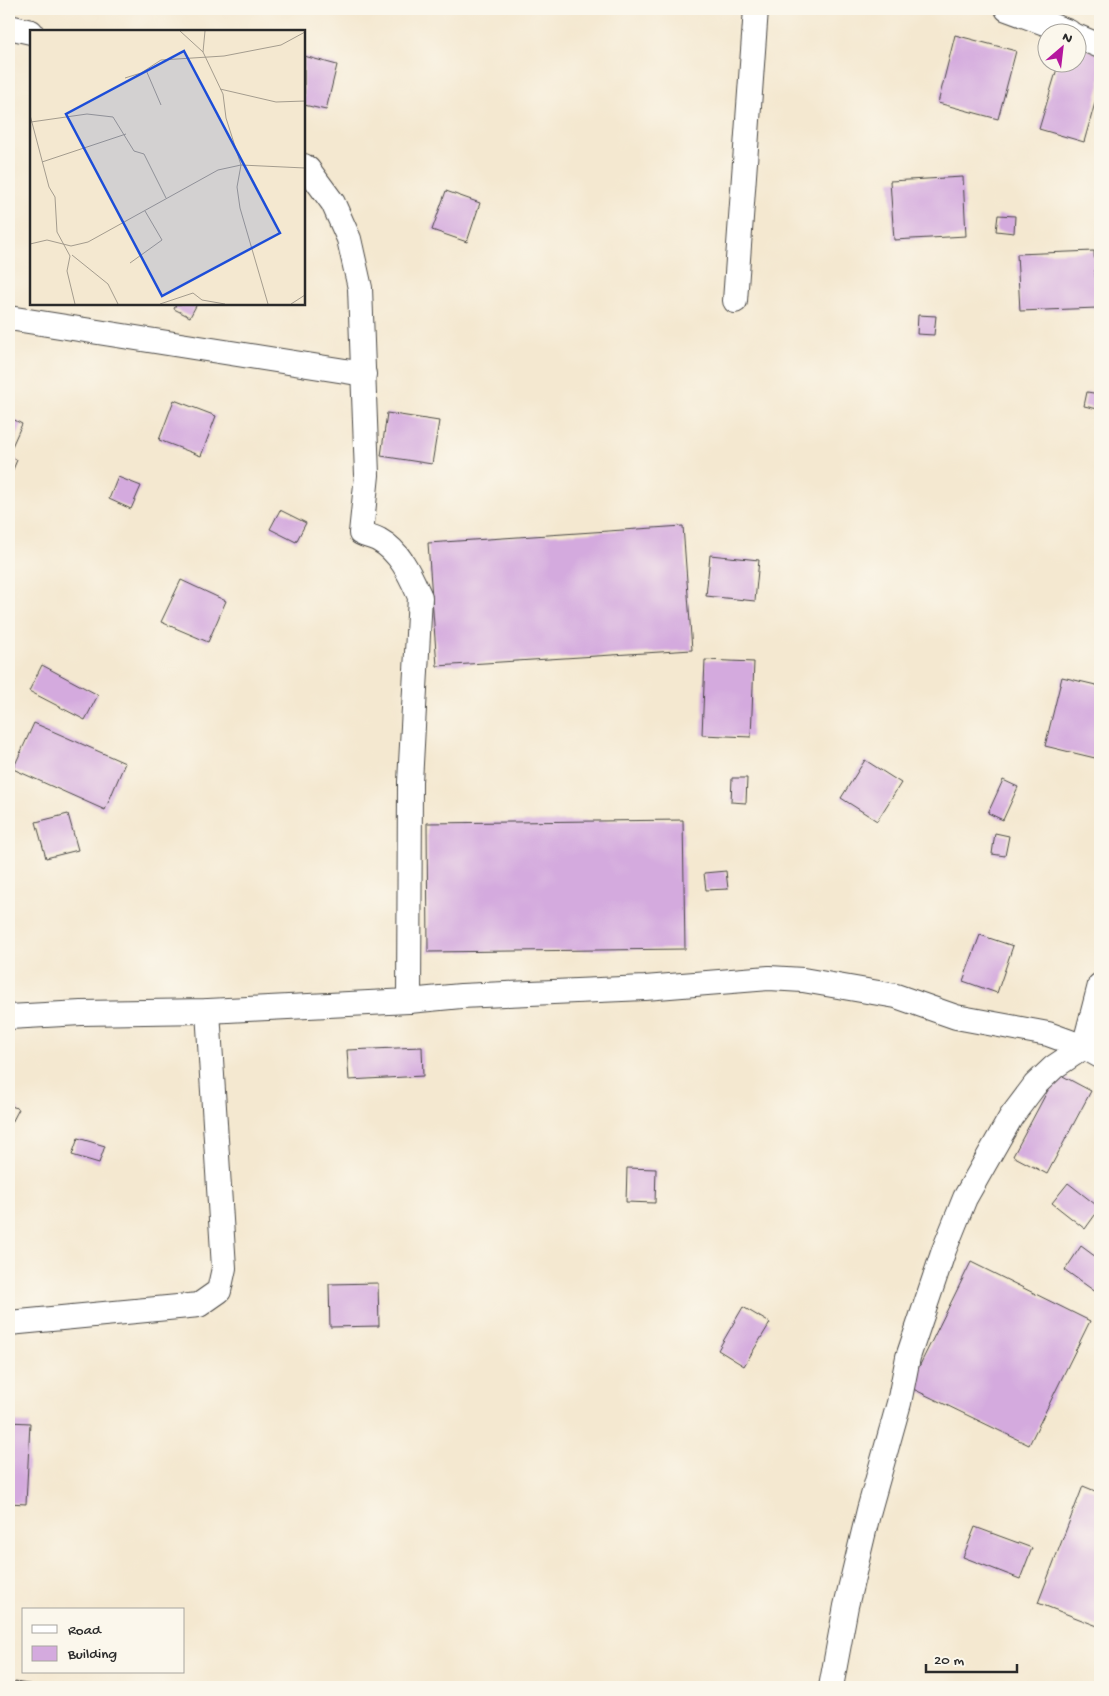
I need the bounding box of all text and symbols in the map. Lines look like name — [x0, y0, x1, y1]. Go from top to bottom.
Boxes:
north arrow — [1036, 22, 1086, 72]
text: N — [1059, 29, 1075, 48]
inset map — [30, 30, 305, 305]
legend — [22, 1608, 185, 1674]
text: Road — [68, 1622, 102, 1640]
scale bar — [926, 1641, 1018, 1673]
text: Building — [67, 1646, 117, 1664]
text: 20 m — [934, 1652, 964, 1670]

